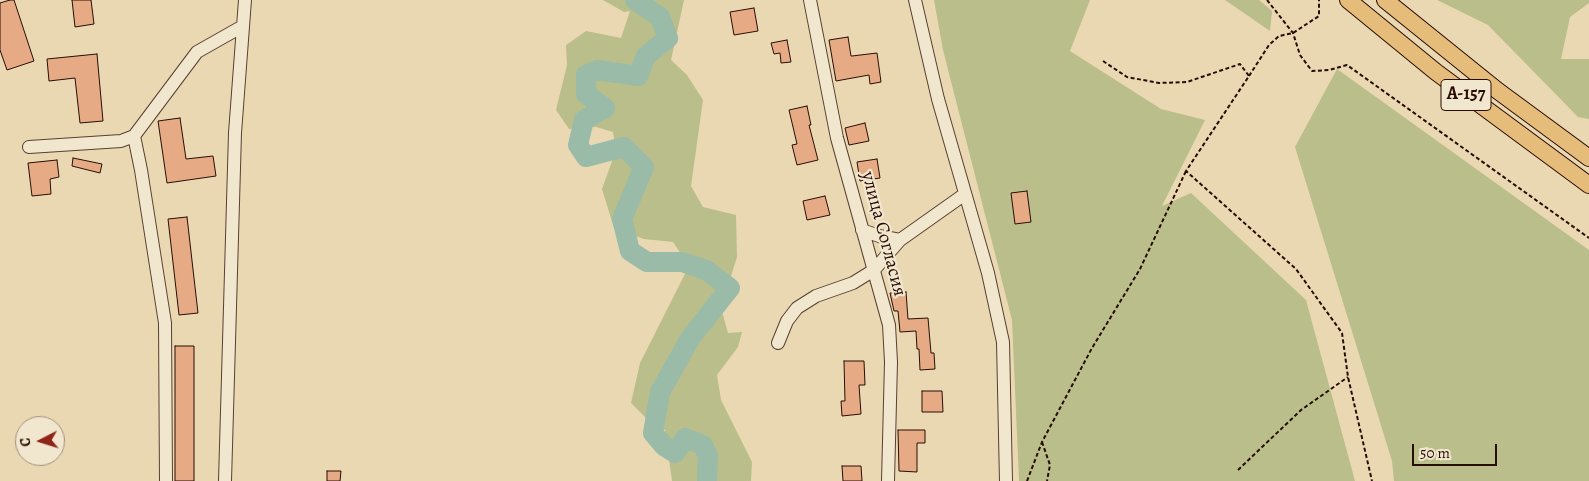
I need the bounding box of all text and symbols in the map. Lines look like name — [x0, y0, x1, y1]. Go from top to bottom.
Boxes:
road number: А-157 — [1441, 80, 1491, 110]
street label: улица Согласия — [855, 169, 911, 299]
north arrow — [15, 416, 65, 466]
scale bar — [1414, 434, 1499, 466]
text: С — [16, 437, 35, 447]
text: 50 m — [1420, 443, 1450, 463]

